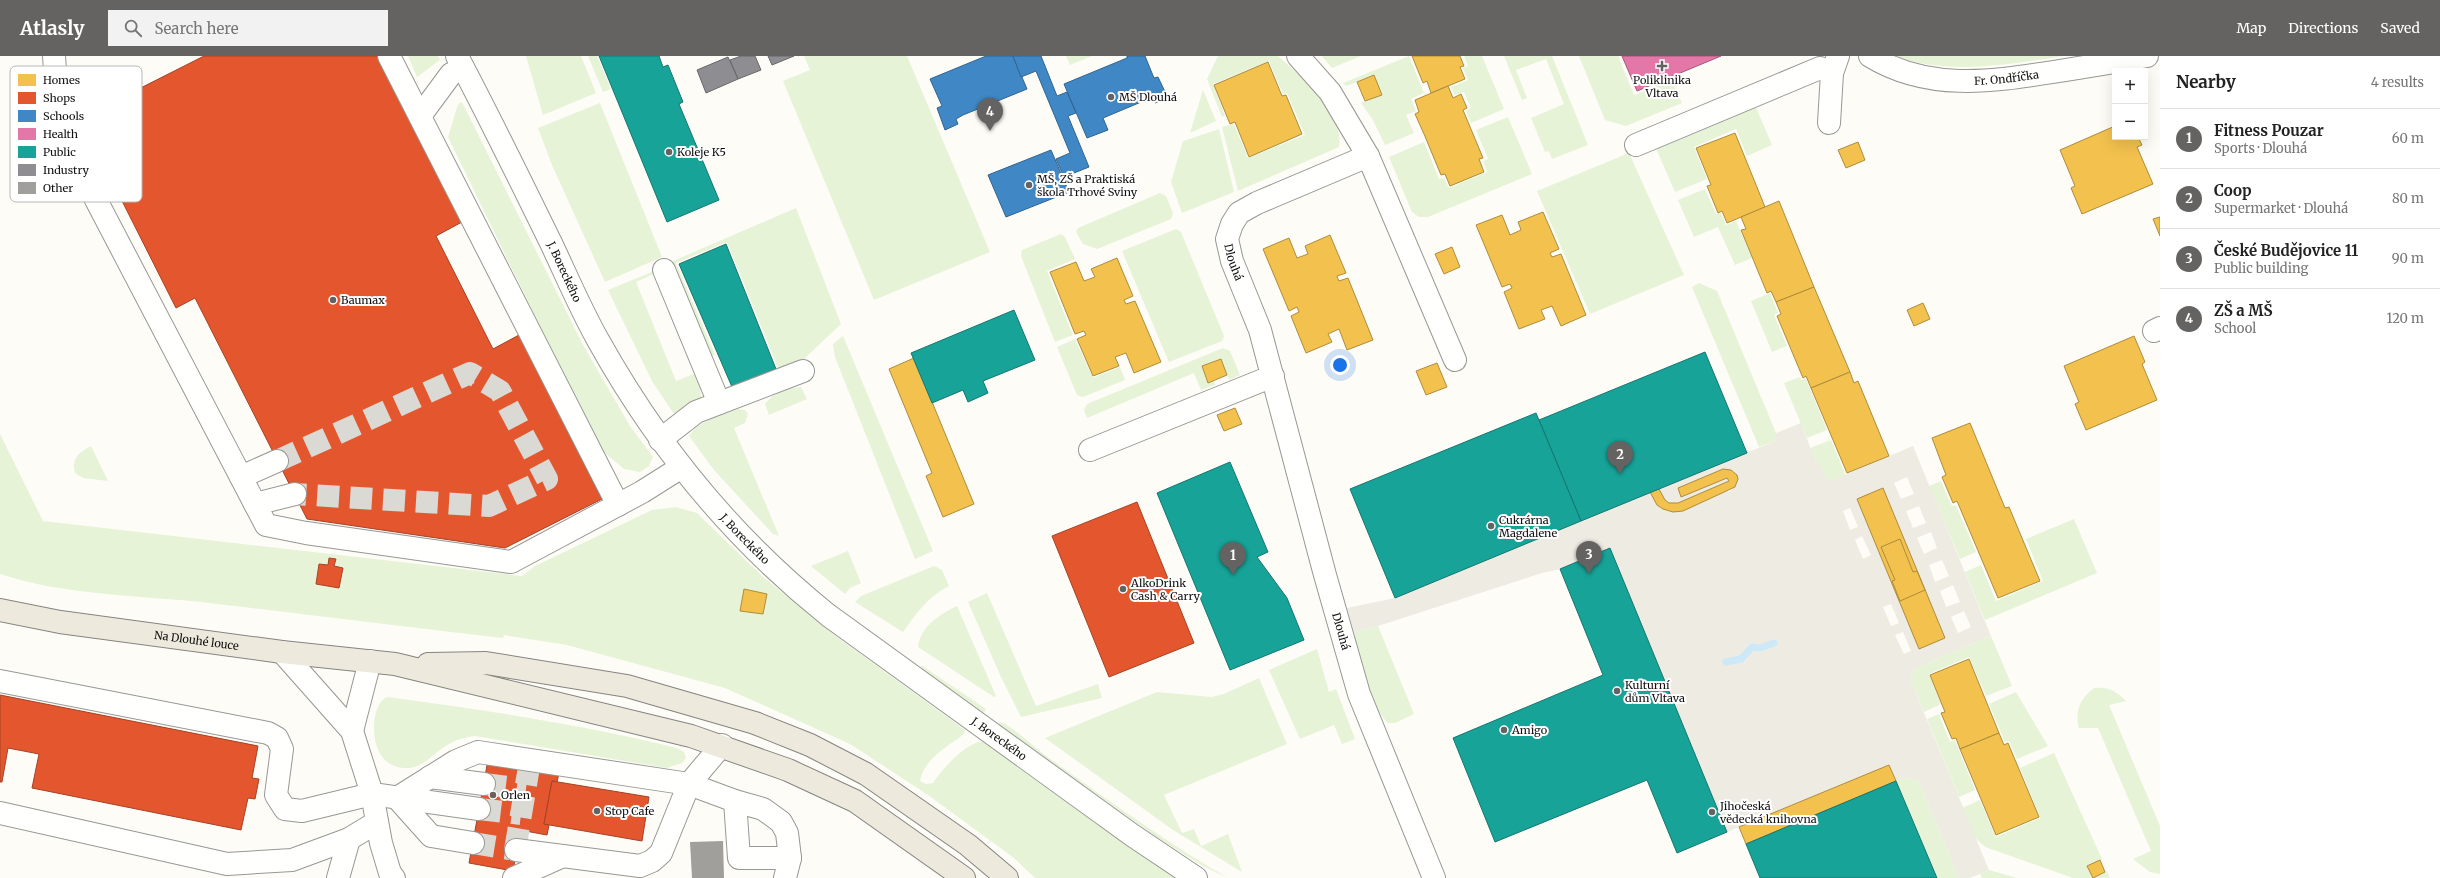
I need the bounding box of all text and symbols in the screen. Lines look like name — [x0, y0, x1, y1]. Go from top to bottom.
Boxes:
search box — [108, 10, 388, 46]
text: Atlasly — [20, 16, 84, 40]
icon: search — [122, 17, 144, 39]
text: Search here — [154, 19, 239, 38]
text: Map — [2236, 19, 2266, 37]
text: Directions — [2288, 19, 2358, 37]
text: Saved — [2380, 19, 2420, 37]
marker: Poliklinika Vltava — [1656, 60, 1668, 72]
legend — [10, 66, 142, 202]
street label: Fr. Ondříčka — [1974, 67, 2040, 88]
map controls — [2112, 68, 2148, 140]
button: + — [2112, 68, 2148, 104]
text: Nearby — [2176, 71, 2236, 93]
text: Homes — [43, 73, 80, 87]
place label: Poliklinika Vltava — [1633, 73, 1691, 100]
text: 4 results — [2371, 74, 2424, 91]
place label: MŠ Dlouhá — [1119, 90, 1177, 104]
text: Shops — [43, 91, 75, 105]
marker: MŠ Dlouhá — [1106, 92, 1116, 102]
pin: 4 — [977, 98, 1003, 131]
button: − — [2112, 104, 2148, 140]
text: Schools — [43, 109, 84, 123]
text: Fitness Pouzar — [2214, 121, 2324, 140]
text: Health — [43, 127, 79, 141]
text: 1 — [2186, 130, 2192, 147]
text: 60 m — [2392, 130, 2424, 147]
text: Sports · Dlouhá — [2214, 140, 2307, 157]
text: Public — [43, 145, 76, 159]
place label: Koleje K5 — [677, 145, 726, 159]
marker: Koleje K5 — [664, 147, 674, 157]
text: Industry — [43, 163, 90, 177]
place label: MŠ, ZŠ a Praktiská škola Trhové Sviny — [1037, 172, 1138, 199]
marker: MŠ, ZŠ a Praktiská škola Trhové Sviny — [1024, 180, 1034, 190]
text: Other — [43, 181, 73, 195]
text: Coop — [2214, 181, 2251, 200]
text: 2 — [2185, 190, 2193, 207]
text: 80 m — [2392, 190, 2424, 207]
text: Supermarket · Dlouhá — [2214, 200, 2348, 217]
street label: J. Boreckého — [544, 238, 585, 305]
text: České Budějovice 11 — [2214, 241, 2358, 260]
street label: Dlouhá — [1221, 242, 1246, 283]
text: 3 — [2185, 250, 2193, 267]
text: 90 m — [2392, 250, 2424, 267]
text: Public building — [2214, 260, 2308, 277]
place label: Baumax — [341, 293, 385, 307]
marker: Baumax — [328, 295, 338, 305]
text: ZŠ a MŠ — [2214, 301, 2273, 320]
text: 4 — [2185, 310, 2193, 327]
text: 120 m — [2386, 310, 2424, 327]
text: School — [2214, 320, 2256, 337]
your location — [1330, 355, 1350, 375]
pin: 2 — [1607, 441, 1633, 474]
street label: J. Boreckého — [716, 510, 773, 567]
place label: Cukrárna Magdalene — [1499, 513, 1557, 540]
marker: Cukrárna Magdalene — [1486, 521, 1496, 531]
pin: 3 — [1576, 541, 1602, 574]
pin: 1 — [1220, 542, 1246, 575]
place label: AlkoDrink Cash & Carry — [1130, 576, 1201, 603]
marker: AlkoDrink Cash & Carry — [1118, 584, 1128, 594]
street label: Dlouhá — [1329, 611, 1353, 652]
street label: Na Dlouhé louce — [153, 628, 240, 653]
place label: Kulturní dům Vltava — [1625, 678, 1685, 705]
marker: Kulturní dům Vltava — [1612, 686, 1622, 696]
street label: J. Boreckého — [968, 713, 1030, 764]
place label: Amigo — [1511, 723, 1548, 737]
marker: Amigo — [1499, 725, 1509, 735]
place label: Orlen — [501, 788, 531, 802]
marker: Orlen — [488, 790, 498, 800]
place label: Jihočeská vědecká knihovna — [1719, 799, 1817, 826]
place label: Stop Cafe — [605, 804, 655, 818]
marker: Stop Cafe — [592, 806, 602, 816]
marker: Jihočeská vědecká knihovna — [1707, 807, 1717, 817]

